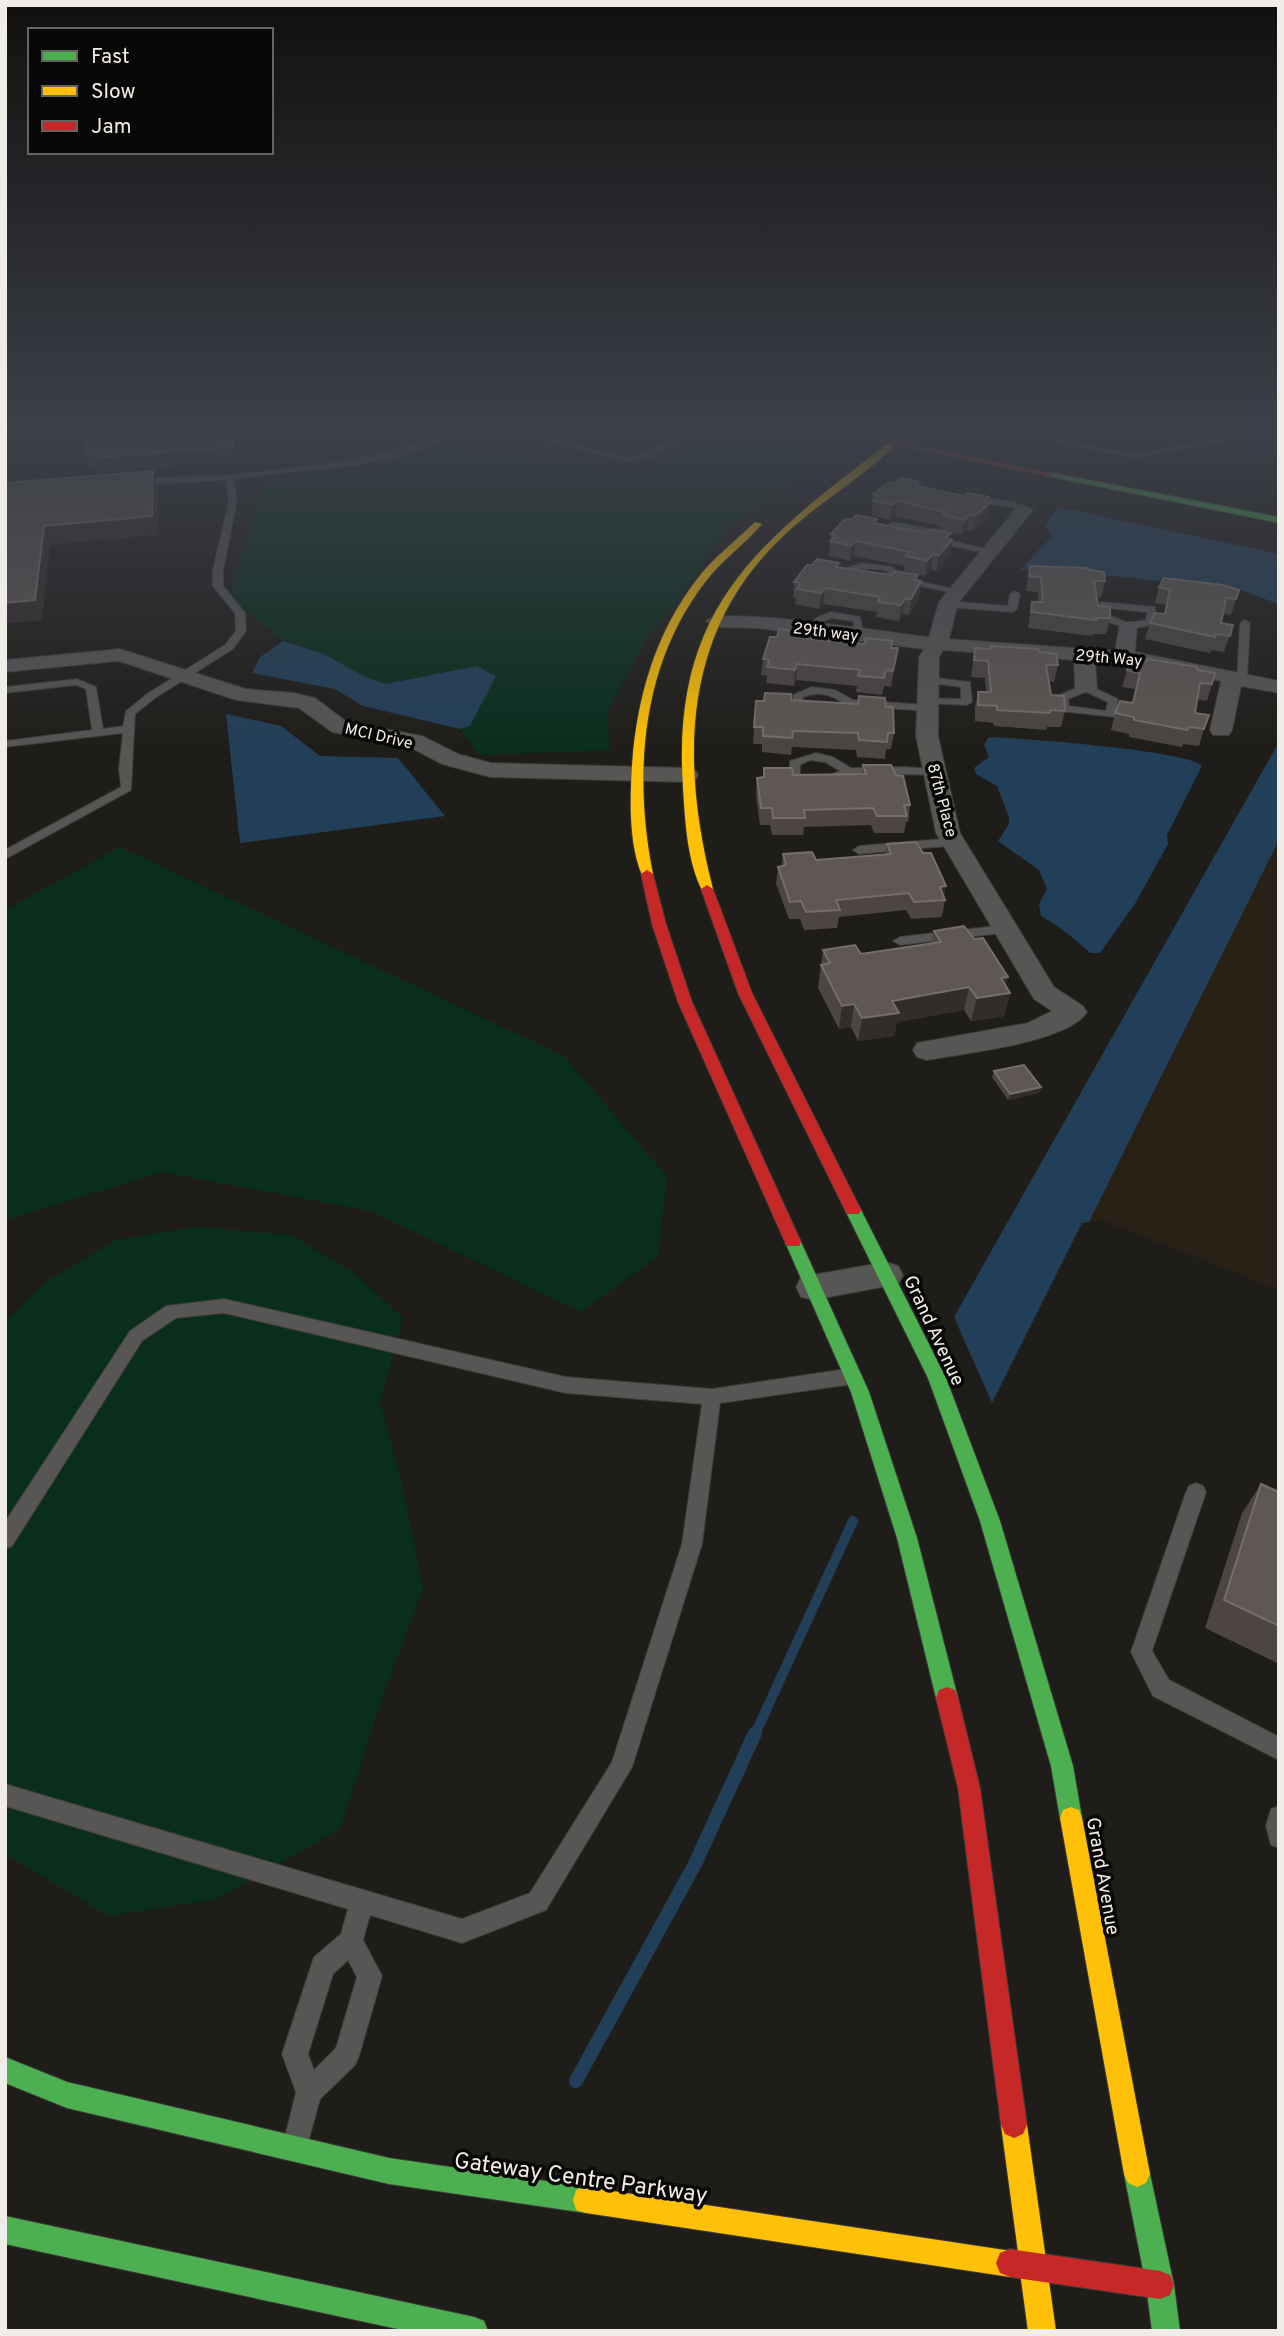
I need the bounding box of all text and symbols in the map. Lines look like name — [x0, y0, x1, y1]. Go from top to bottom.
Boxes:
legend — [28, 28, 273, 154]
text: Fast — [91, 44, 130, 71]
text: Slow — [91, 79, 136, 106]
text: Jam — [91, 114, 132, 141]
street label: 29th way — [792, 619, 860, 647]
street label: 29th Way — [1074, 646, 1143, 672]
street label: MCI Drive — [343, 719, 415, 754]
street label: 87th Place — [922, 761, 961, 840]
street label: Grand Avenue — [897, 1272, 969, 1390]
street label: Grand Avenue — [1080, 1816, 1124, 1937]
street label: Gateway Centre Parkway — [452, 2147, 709, 2212]

